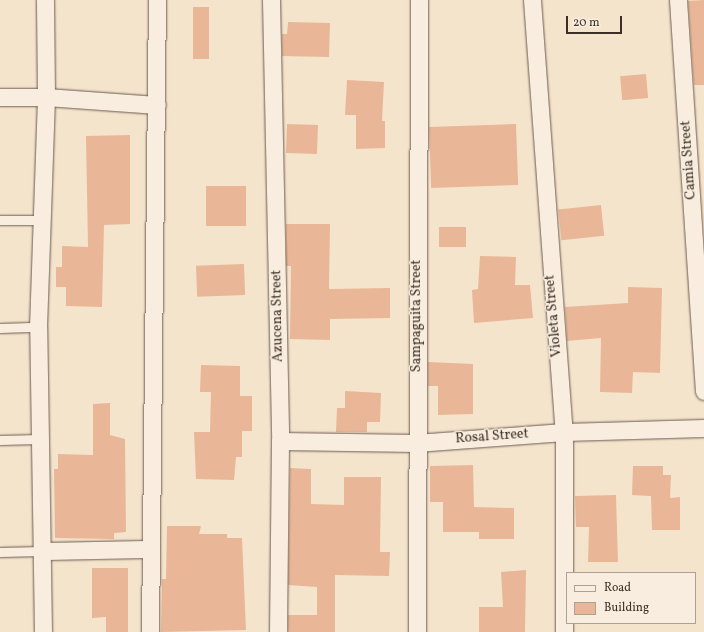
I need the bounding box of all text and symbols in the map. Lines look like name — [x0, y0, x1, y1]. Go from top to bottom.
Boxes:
scale bar — [568, 8, 624, 34]
text: 20 m — [573, 15, 600, 31]
street label: Camia Street — [678, 120, 700, 200]
street label: Sampaguita Street — [409, 260, 425, 372]
street label: Azucena Street — [269, 270, 287, 362]
street label: Violeta Street — [542, 274, 566, 358]
street label: Rosal Street — [455, 426, 529, 448]
legend — [566, 572, 696, 624]
text: Road — [604, 580, 631, 596]
text: Building — [604, 600, 649, 616]

